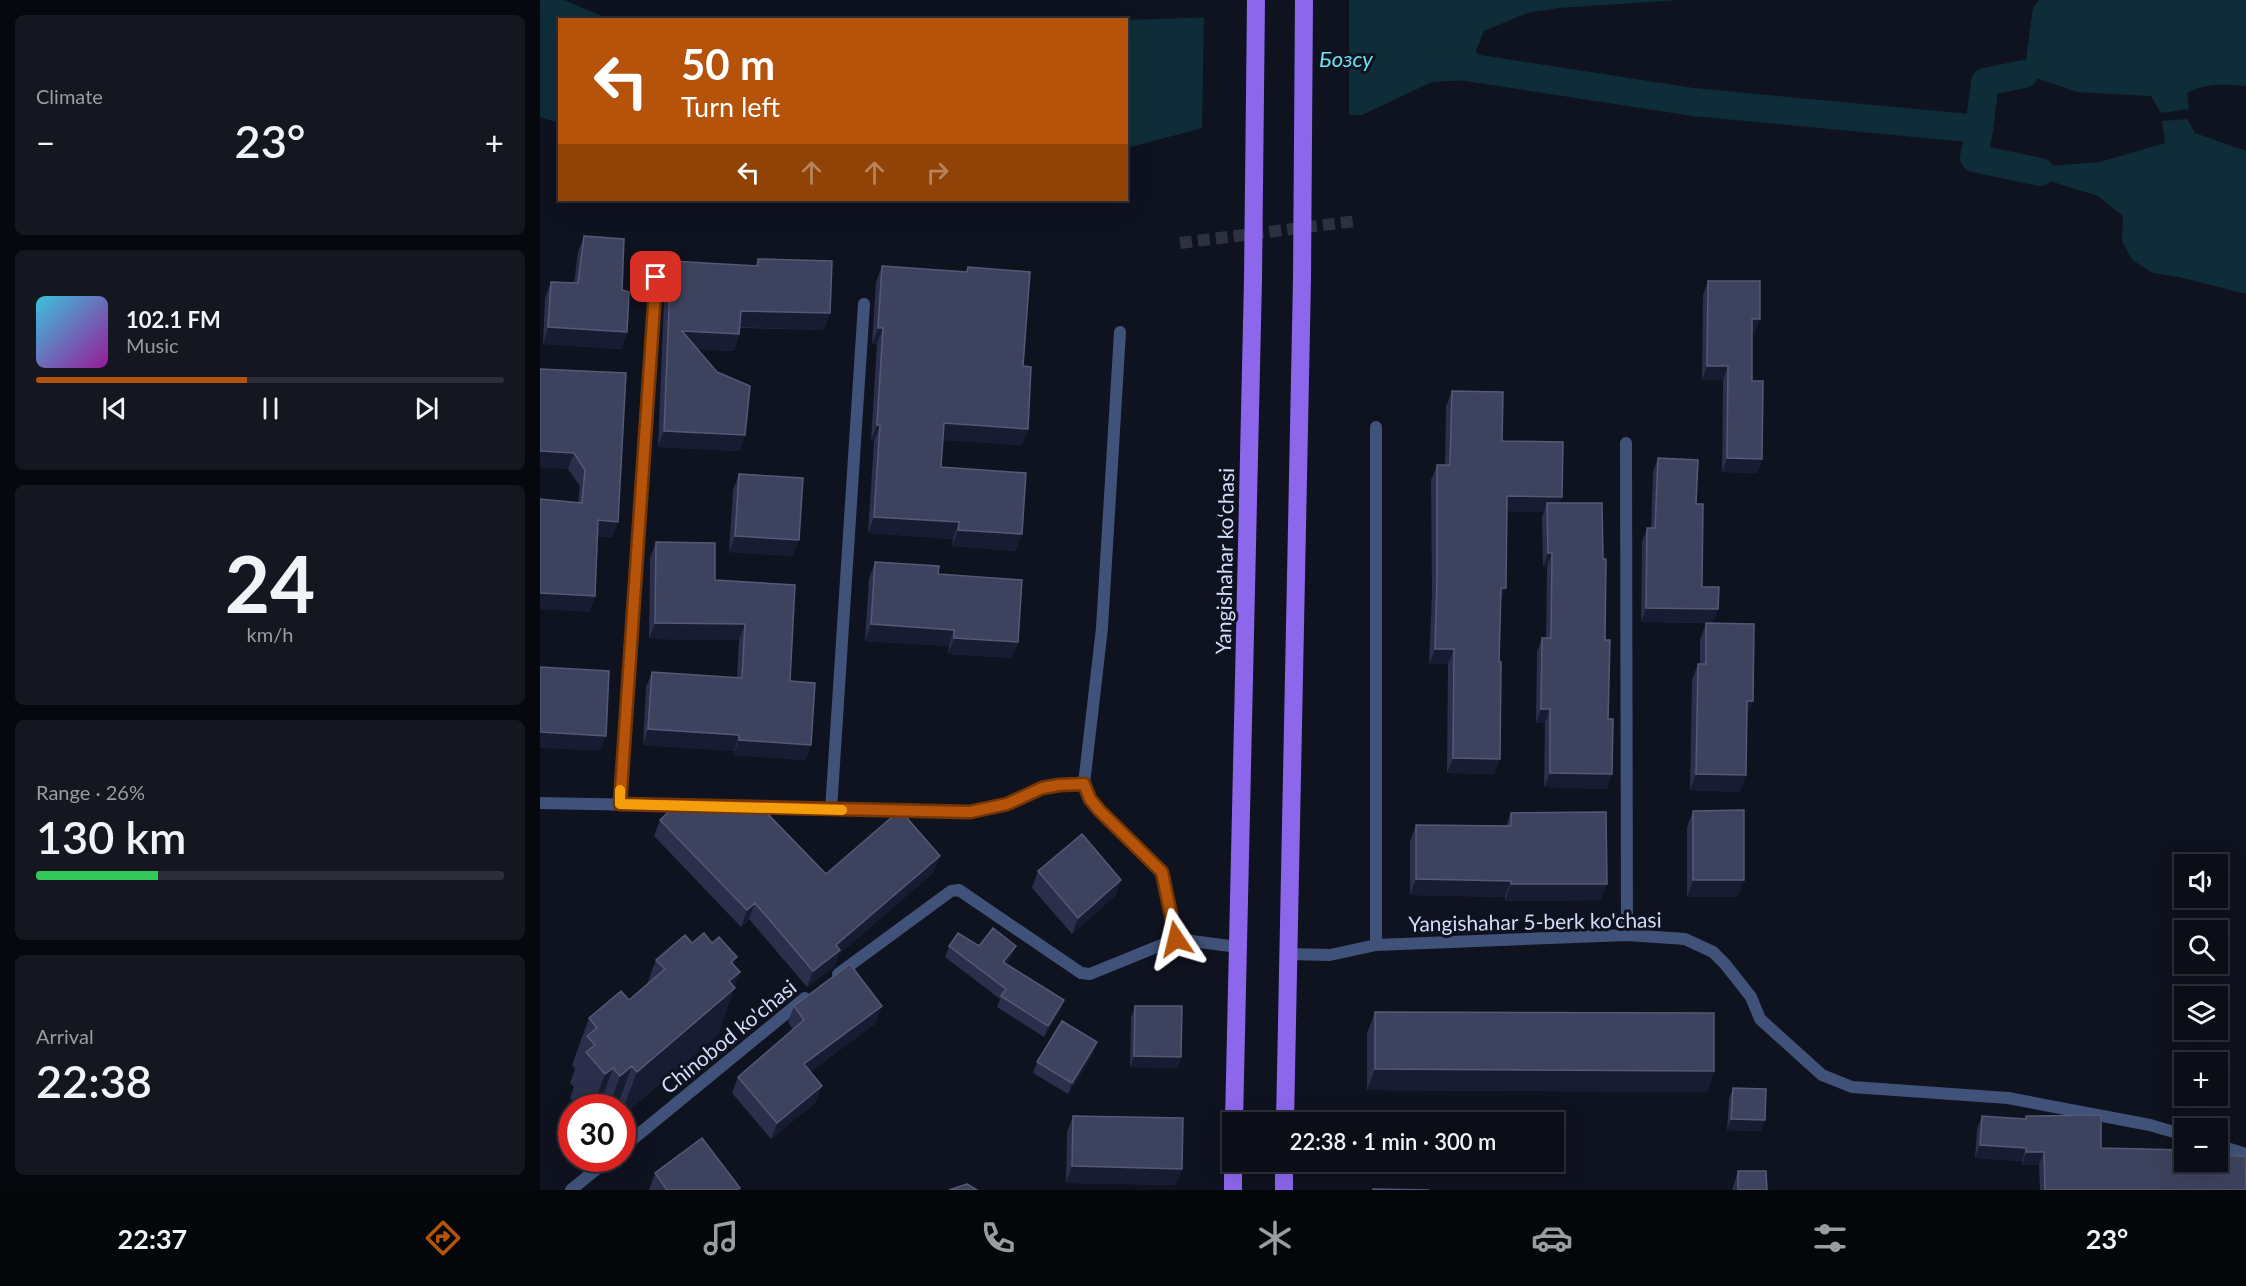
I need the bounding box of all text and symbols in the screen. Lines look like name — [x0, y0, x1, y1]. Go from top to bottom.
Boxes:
text: 50 m — [681, 39, 775, 89]
icon: left — [582, 42, 660, 120]
water label: Бозсу — [1319, 45, 1373, 72]
text: Climate — [36, 84, 103, 108]
text: Turn left — [681, 90, 780, 123]
text: 23° — [235, 114, 305, 168]
text: − — [36, 122, 55, 162]
text: + — [485, 122, 504, 162]
icon: left — [732, 156, 765, 189]
icon: ahead — [795, 156, 828, 189]
icon: ahead — [858, 156, 891, 189]
icon: right — [921, 156, 954, 189]
pin — [630, 251, 681, 302]
icon: arrive — [639, 260, 672, 293]
text: 102.1 FM — [126, 306, 221, 333]
text: Music — [126, 333, 179, 357]
icon: previous — [98, 392, 131, 425]
icon: pause — [254, 392, 287, 425]
icon: next — [410, 392, 443, 425]
street label: Yangishahar ko‘chasi — [1210, 468, 1238, 654]
text: 24 — [225, 536, 315, 630]
text: km/h — [247, 622, 293, 646]
text: Range · 26% — [36, 780, 145, 804]
text: 130 km — [36, 810, 186, 864]
map controls — [2174, 854, 2228, 1172]
button: sound — [2174, 854, 2228, 908]
street label: Yangishahar 5-berk ko'chasi — [1408, 906, 1662, 936]
position arrow — [1144, 907, 1208, 971]
button: search — [2174, 920, 2228, 974]
street label: Chinobod ko'chasi — [655, 974, 801, 1098]
button: layers — [2174, 986, 2228, 1040]
text: Arrival — [36, 1024, 94, 1048]
button: + — [2174, 1052, 2228, 1106]
text: 22:38 — [36, 1054, 152, 1108]
speed limit sign: 30 — [558, 1094, 636, 1172]
button: − — [2174, 1118, 2228, 1172]
text: 22:38 · 1 min · 300 m — [1290, 1128, 1496, 1155]
icon: directions — [422, 1217, 464, 1259]
icon: music — [700, 1217, 742, 1259]
icon: phone — [977, 1217, 1019, 1259]
icon: climate — [1254, 1217, 1296, 1259]
icon: car — [1531, 1217, 1573, 1259]
icon: filters — [1809, 1217, 1851, 1259]
text: 22:37 — [118, 1222, 187, 1255]
text: 23° — [2086, 1222, 2128, 1255]

